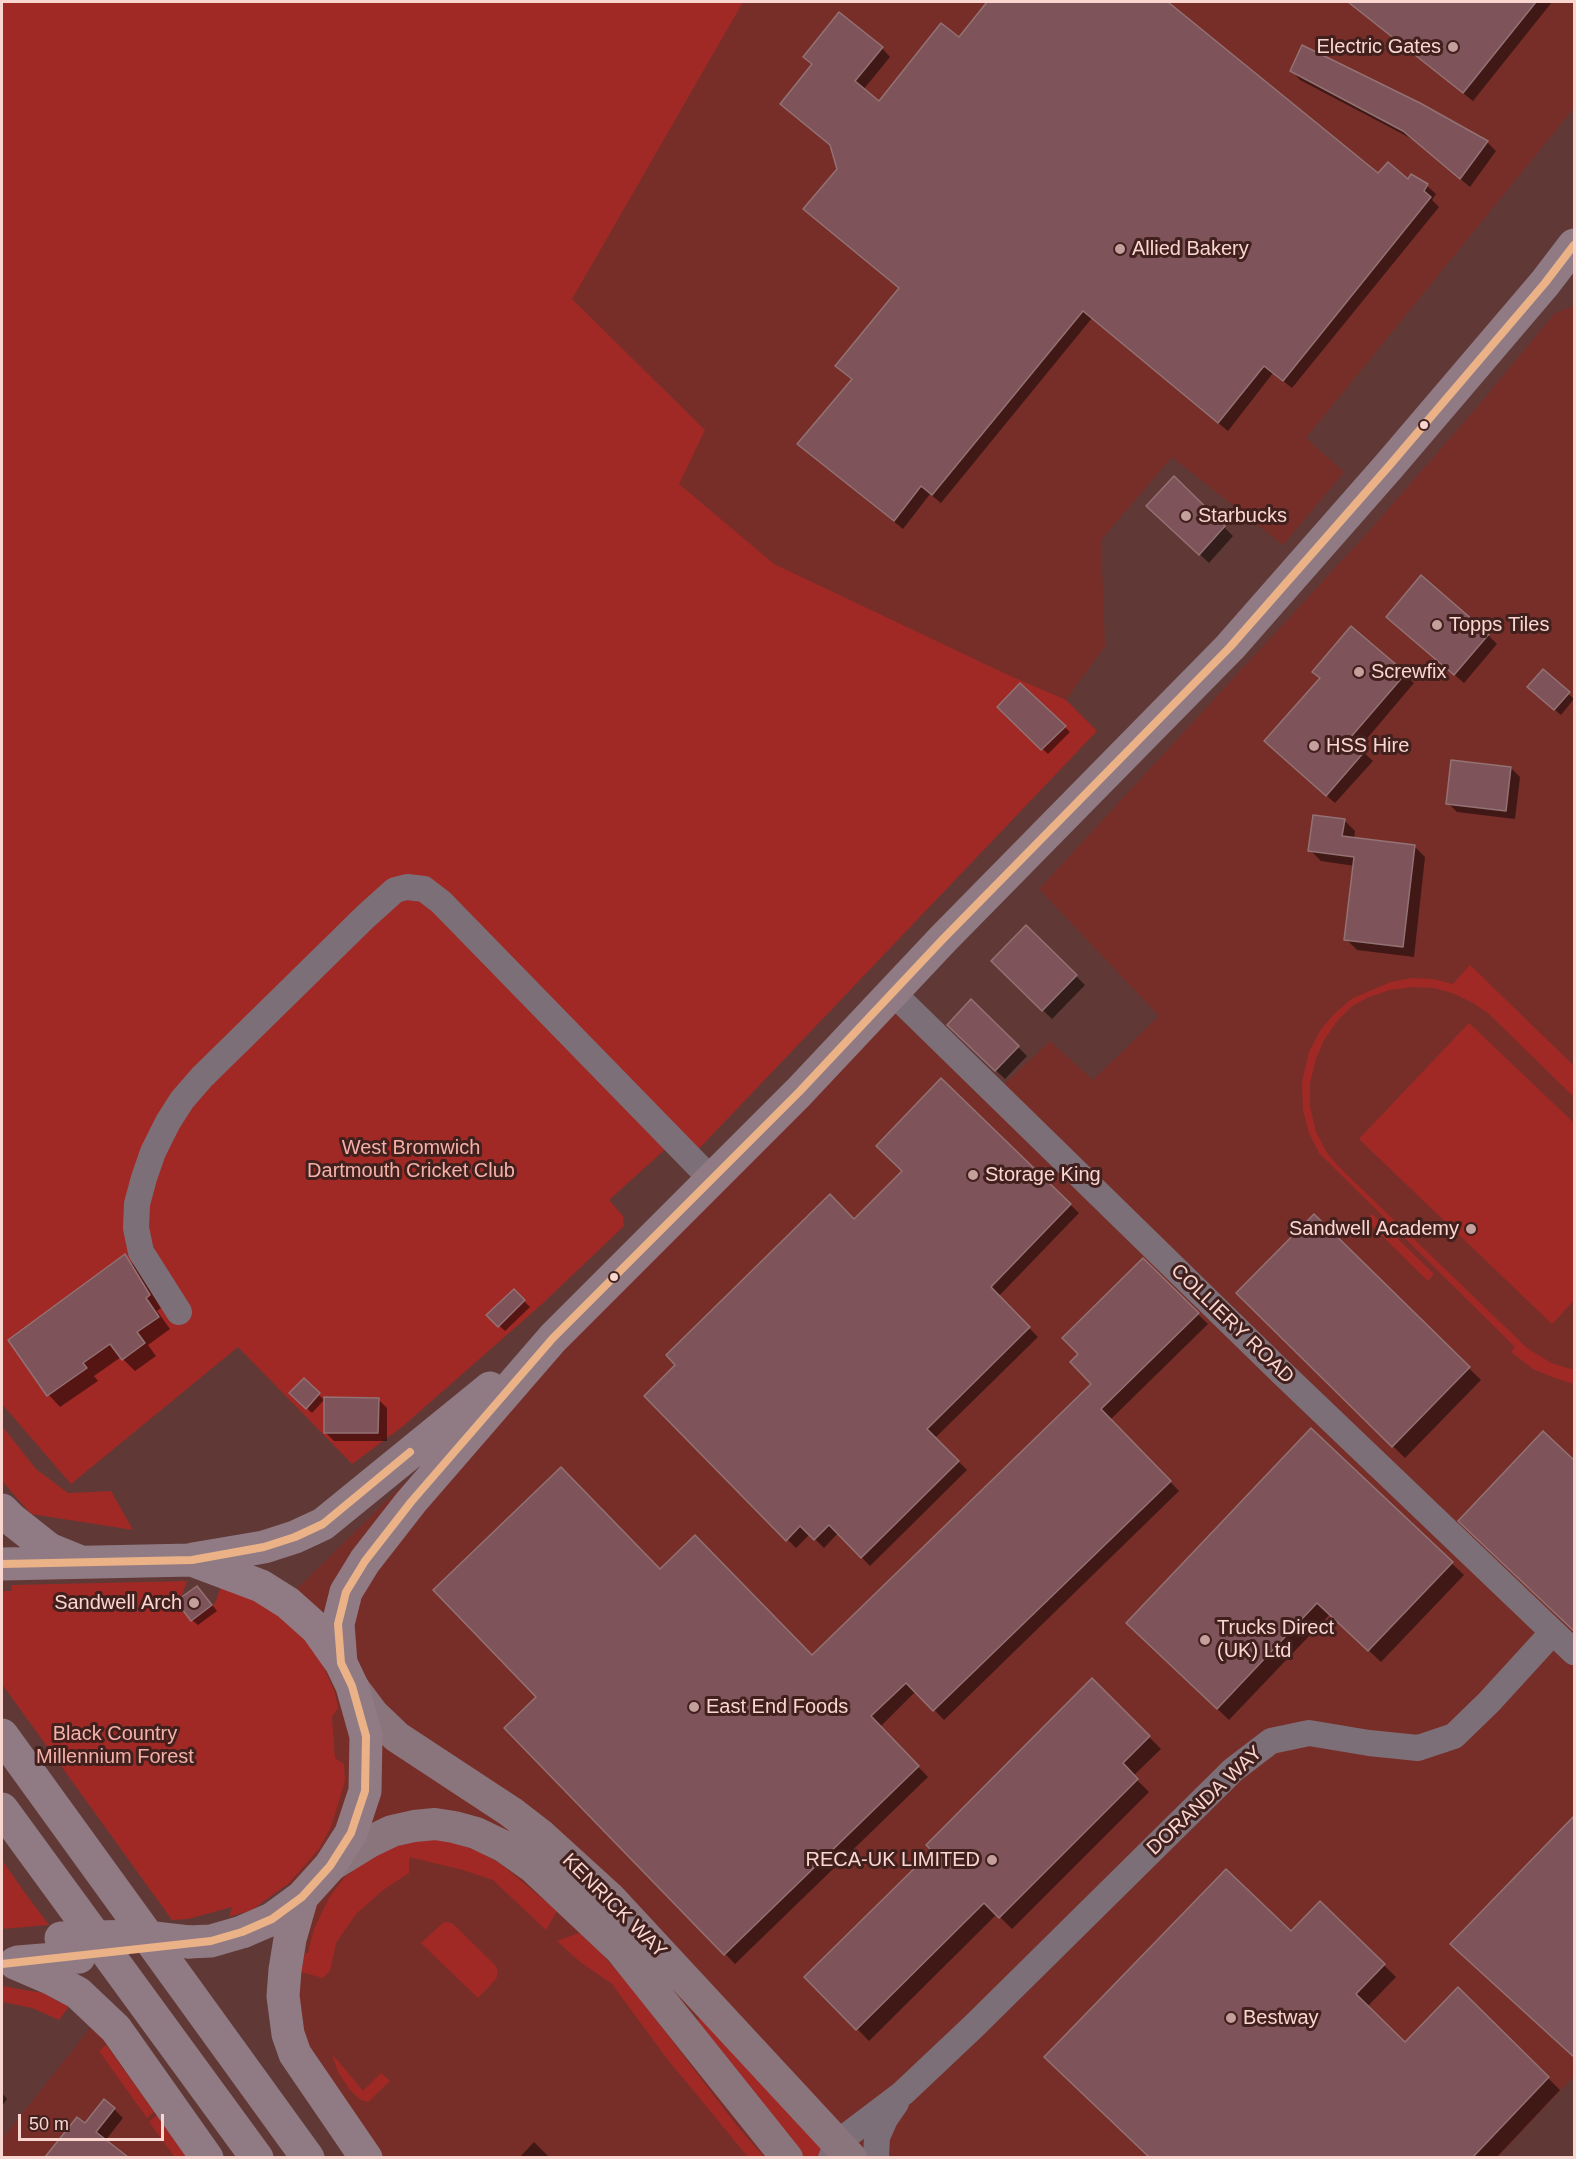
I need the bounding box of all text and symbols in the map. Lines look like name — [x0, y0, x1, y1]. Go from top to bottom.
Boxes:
place label: Electric Gates — [1317, 35, 1441, 59]
marker: Electric Gates — [1446, 40, 1460, 54]
place label: Allied Bakery — [1132, 237, 1249, 261]
marker: Allied Bakery — [1113, 242, 1127, 256]
unlabelled marker — [1418, 419, 1430, 431]
place label: Starbucks — [1198, 504, 1287, 528]
marker: Starbucks — [1179, 509, 1193, 523]
place label: Topps Tiles — [1449, 613, 1549, 637]
marker: Topps Tiles — [1430, 618, 1444, 632]
place label: Screwfix — [1371, 660, 1447, 684]
marker: Screwfix — [1352, 665, 1366, 679]
place label: HSS Hire — [1326, 734, 1409, 758]
marker: HSS Hire — [1307, 739, 1321, 753]
park label: West Bromwich Dartmouth Cricket Club — [307, 1136, 515, 1183]
place label: Storage King — [985, 1163, 1101, 1187]
marker: Storage King — [966, 1168, 980, 1182]
place label: Sandwell Academy — [1289, 1217, 1459, 1241]
marker: Sandwell Academy — [1464, 1222, 1478, 1236]
street label: COLLIERY ROAD — [1165, 1259, 1299, 1389]
unlabelled marker — [608, 1271, 620, 1283]
place label: Sandwell Arch — [54, 1591, 182, 1615]
marker: Sandwell Arch — [187, 1596, 201, 1610]
place label: Trucks Direct (UK) Ltd — [1217, 1616, 1334, 1663]
marker: Trucks Direct (UK) Ltd — [1198, 1633, 1212, 1647]
place label: East End Foods — [706, 1695, 848, 1719]
marker: East End Foods — [687, 1700, 701, 1714]
park label: Black Country Millennium Forest — [36, 1722, 194, 1769]
street label: DORANDA WAY — [1142, 1741, 1268, 1861]
place label: RECA-UK LIMITED — [806, 1848, 980, 1872]
street label: KENRICK WAY — [557, 1849, 671, 1963]
marker: RECA-UK LIMITED — [985, 1853, 999, 1867]
place label: Bestway — [1243, 2006, 1319, 2030]
marker: Bestway — [1224, 2011, 1238, 2025]
scale bar — [21, 2102, 166, 2140]
text: 50 m — [29, 2114, 69, 2134]

